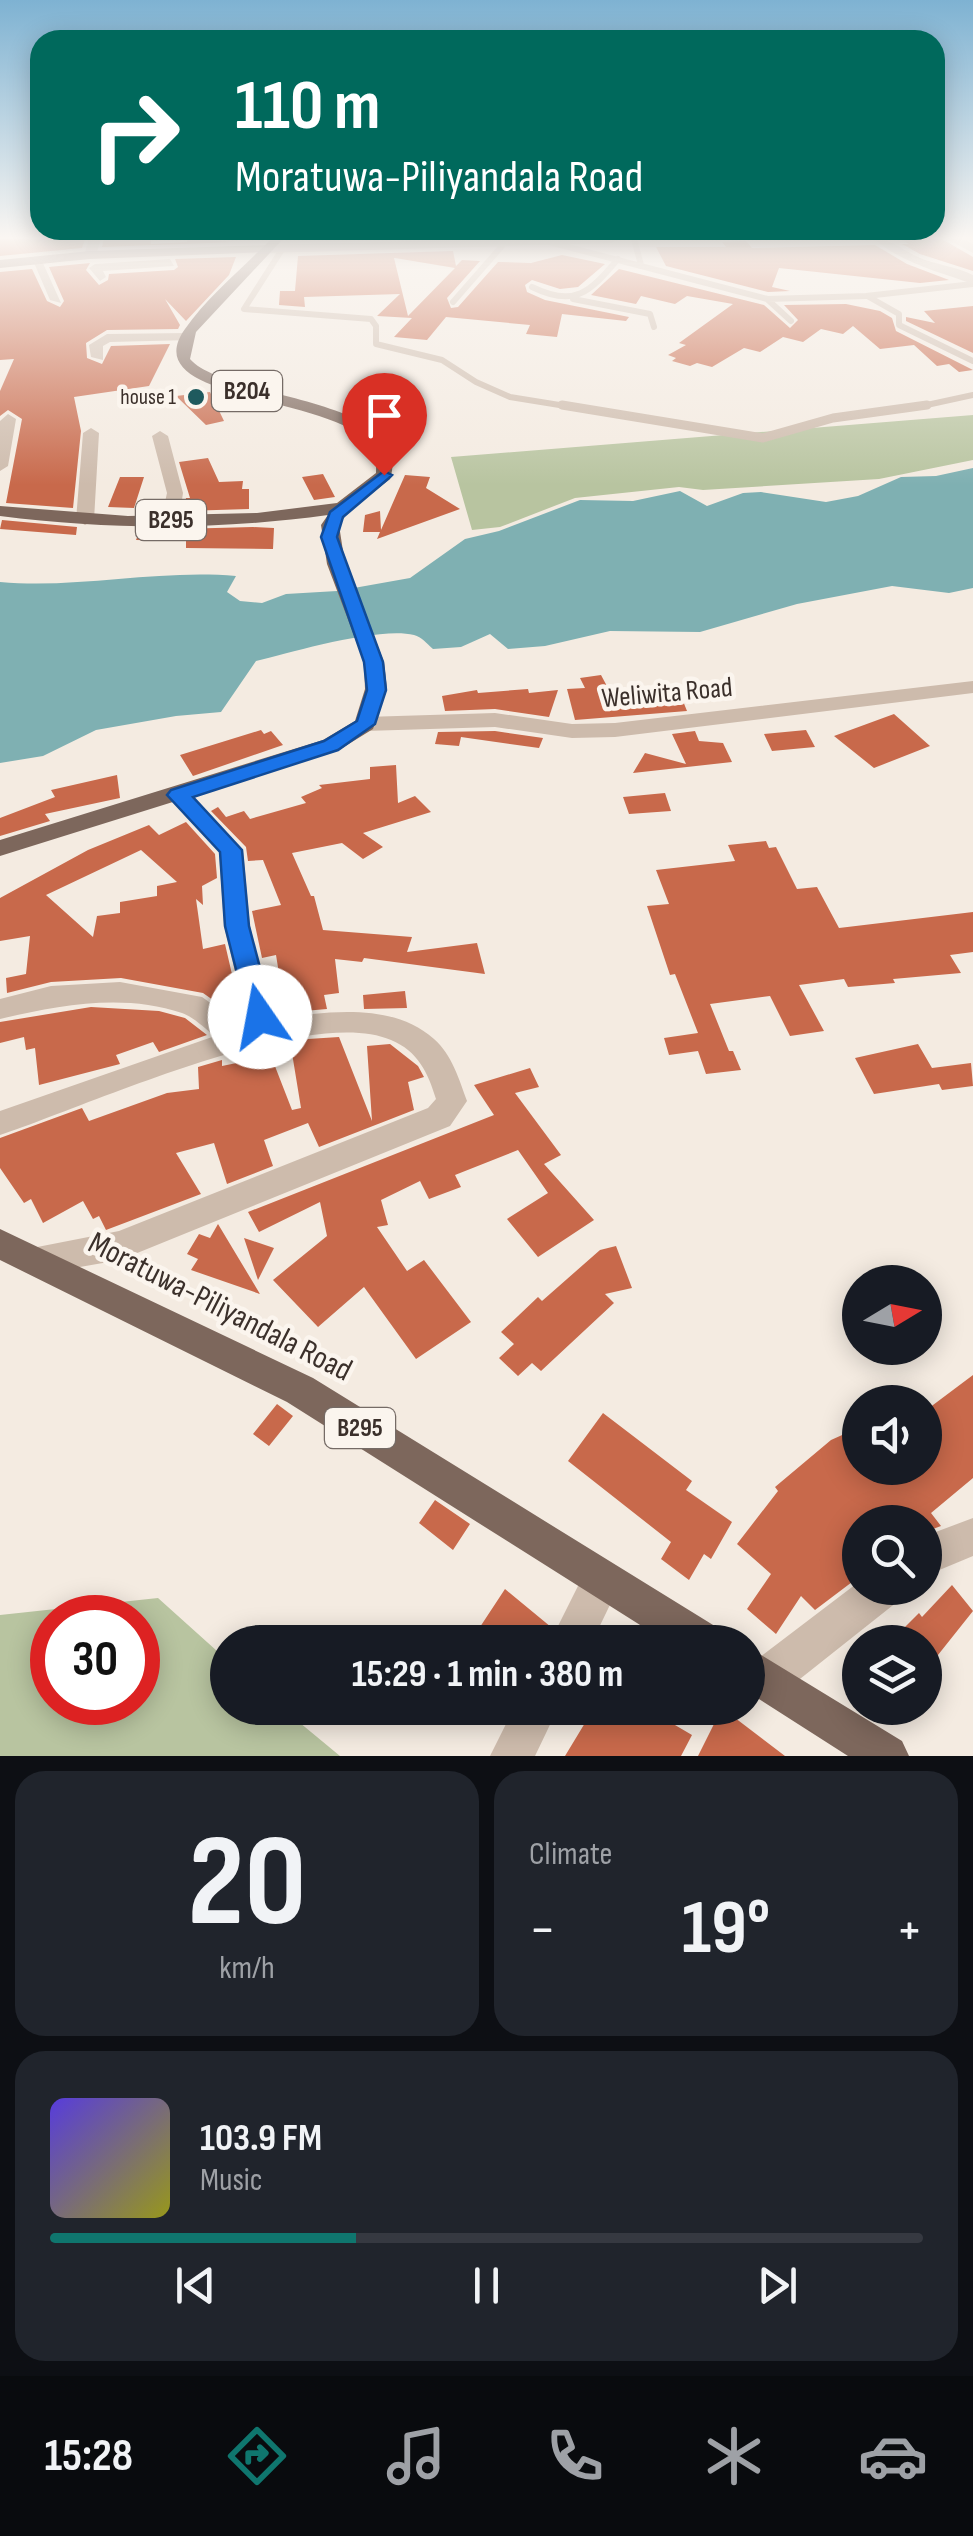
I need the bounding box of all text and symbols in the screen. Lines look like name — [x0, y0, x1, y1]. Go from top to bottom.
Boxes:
text: 110 m — [235, 65, 381, 149]
icon: right — [70, 70, 200, 200]
text: Moratuwa-Piliyandala Road — [235, 150, 643, 205]
road number: B204 — [212, 371, 282, 411]
pin — [342, 373, 427, 476]
place label: house 1 — [120, 384, 176, 411]
marker: house 1 — [185, 386, 207, 408]
icon: arrive — [357, 388, 412, 443]
road number: B295 — [136, 500, 206, 540]
street label: Weliwita Road — [600, 671, 734, 715]
position arrow — [208, 965, 312, 1069]
street label: Moratuwa-Piliyandala Road — [82, 1224, 358, 1390]
north arrow — [842, 1265, 942, 1365]
map controls — [842, 1265, 942, 1725]
button: sound — [842, 1385, 942, 1485]
road number: B295 — [325, 1408, 395, 1448]
button: search — [842, 1505, 942, 1605]
speed limit sign: 30 — [30, 1595, 160, 1725]
button: layers — [842, 1625, 942, 1725]
text: 15:29 · 1 min · 380 m — [352, 1652, 623, 1697]
text: 20 — [188, 1806, 306, 1962]
text: Climate — [529, 1835, 612, 1874]
text: 19° — [682, 1884, 770, 1975]
text: − — [529, 1897, 556, 1964]
text: + — [896, 1897, 923, 1964]
text: km/h — [219, 1949, 275, 1988]
text: 103.9 FM — [200, 2116, 322, 2161]
text: Music — [200, 2161, 263, 2200]
icon: previous — [168, 2258, 223, 2313]
icon: pause — [459, 2258, 514, 2313]
icon: next — [750, 2258, 805, 2313]
icon: directions — [222, 2421, 292, 2491]
icon: music — [381, 2421, 451, 2491]
icon: phone — [540, 2421, 610, 2491]
icon: climate — [699, 2421, 769, 2491]
icon: car — [858, 2421, 928, 2491]
text: 15:28 — [45, 2429, 133, 2484]

